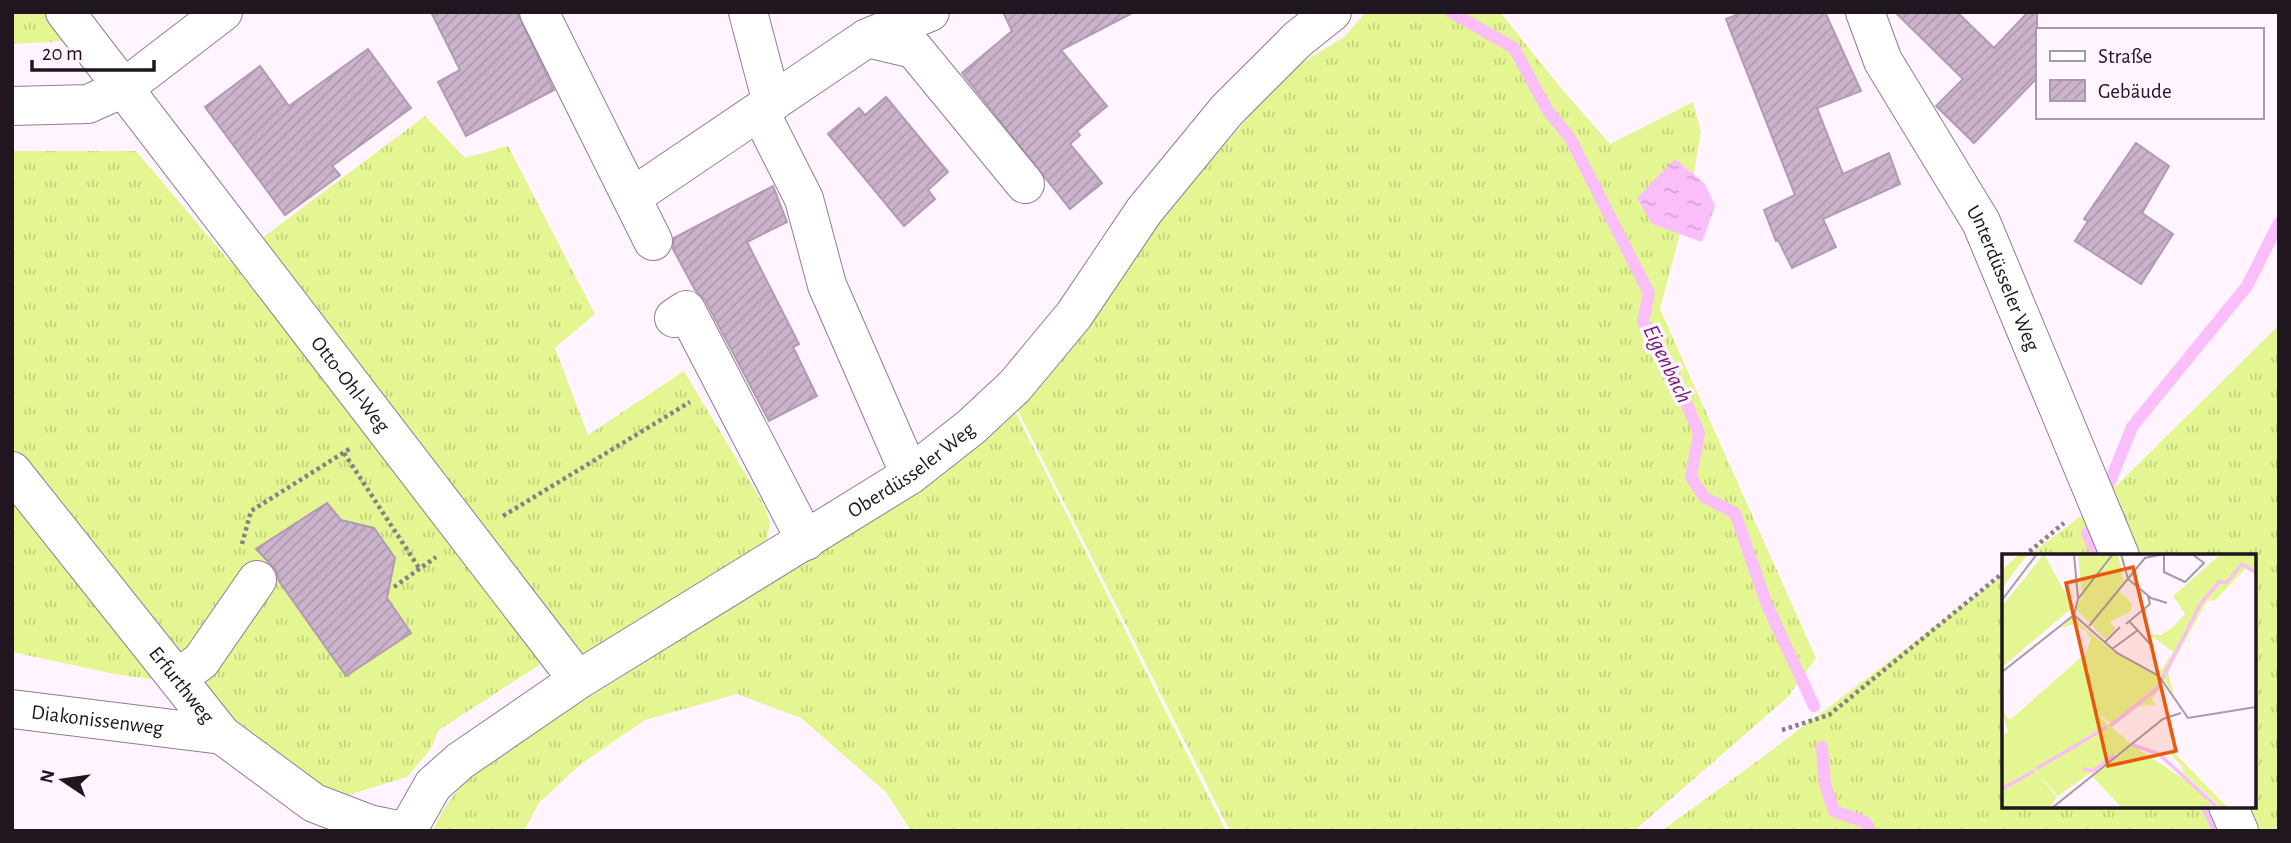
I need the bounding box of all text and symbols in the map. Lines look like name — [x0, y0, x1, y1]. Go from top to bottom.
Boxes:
scale bar — [32, 28, 154, 72]
legend — [2036, 28, 2263, 119]
text: 20 m — [42, 43, 83, 64]
text: Straße — [2098, 46, 2152, 67]
text: Gebäude — [2098, 81, 2172, 102]
street label: Unterdüsseler Weg — [1963, 201, 2044, 354]
water label: Eigenbach — [1638, 321, 1696, 407]
street label: Otto-Ohl-Weg — [307, 332, 394, 437]
street label: Oberdüsseler Weg — [844, 418, 979, 521]
inset map — [2002, 554, 2256, 808]
street label: Erfurthweg — [145, 642, 219, 727]
street label: Diakonissenweg — [30, 701, 165, 738]
north arrow — [28, 745, 98, 815]
text: N — [37, 768, 59, 785]

